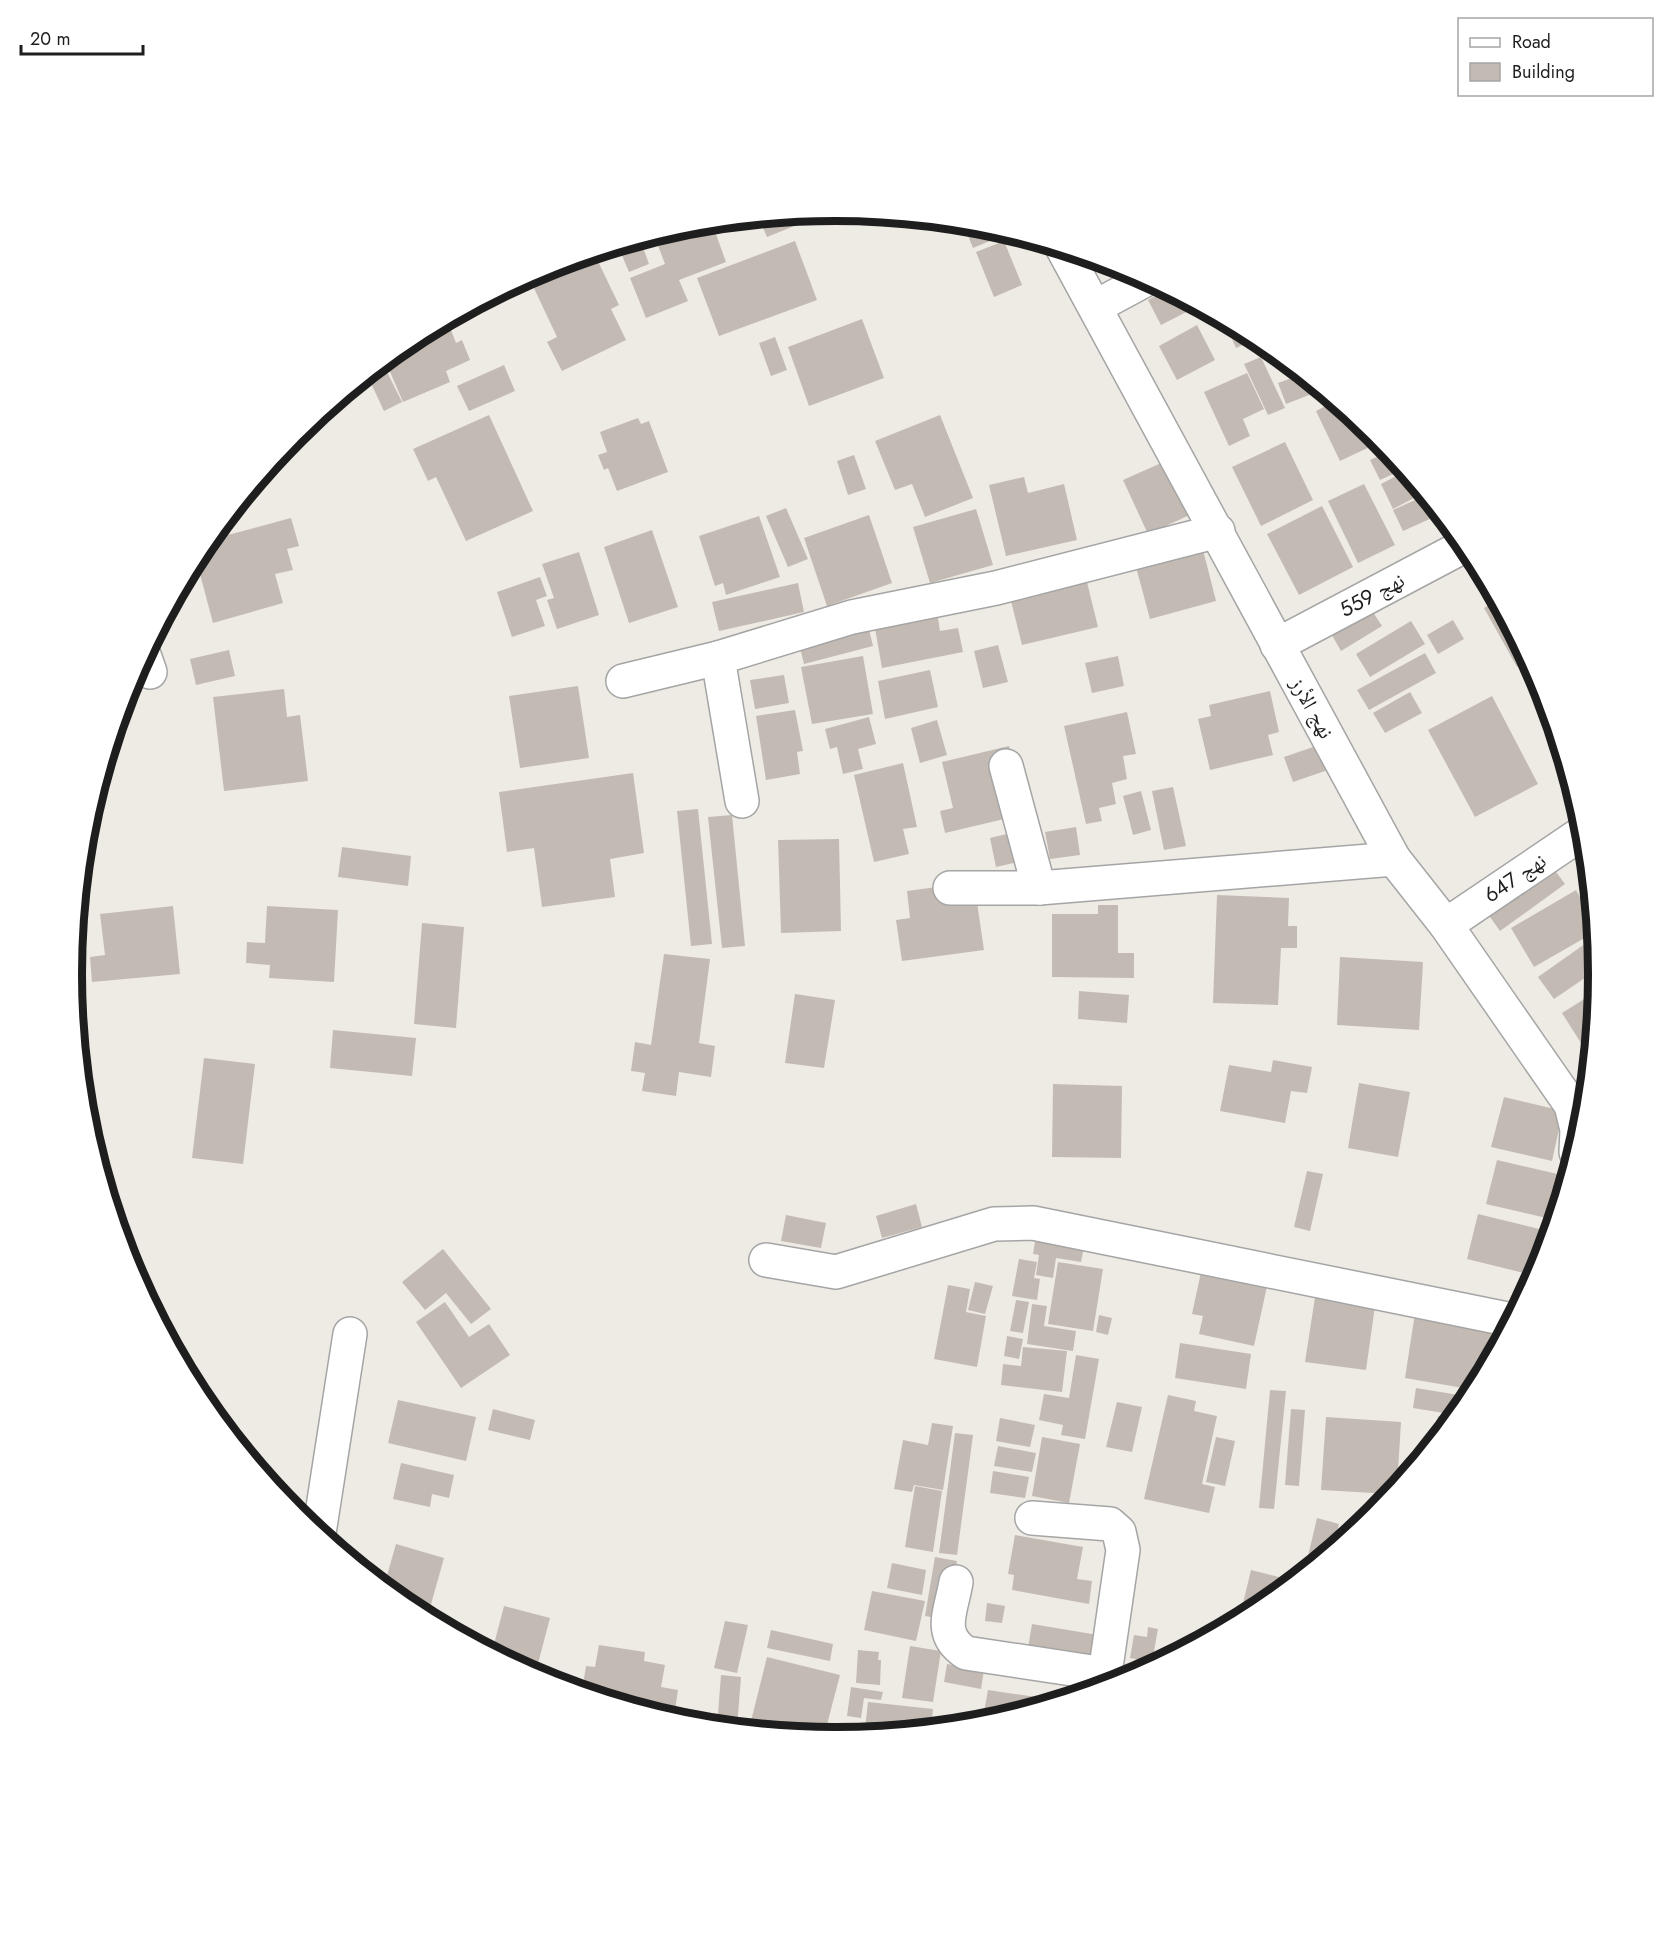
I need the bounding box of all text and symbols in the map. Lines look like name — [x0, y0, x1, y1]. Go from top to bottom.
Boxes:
scale bar — [21, 18, 142, 56]
legend — [1458, 18, 1653, 96]
text: 20 m — [30, 26, 70, 52]
text: Road — [1512, 29, 1551, 55]
text: Building — [1512, 59, 1575, 85]
street label: نهج 559 — [1334, 565, 1410, 625]
street label: نهج الأرز — [1282, 671, 1341, 744]
street label: نهج 647 — [1478, 846, 1552, 910]

